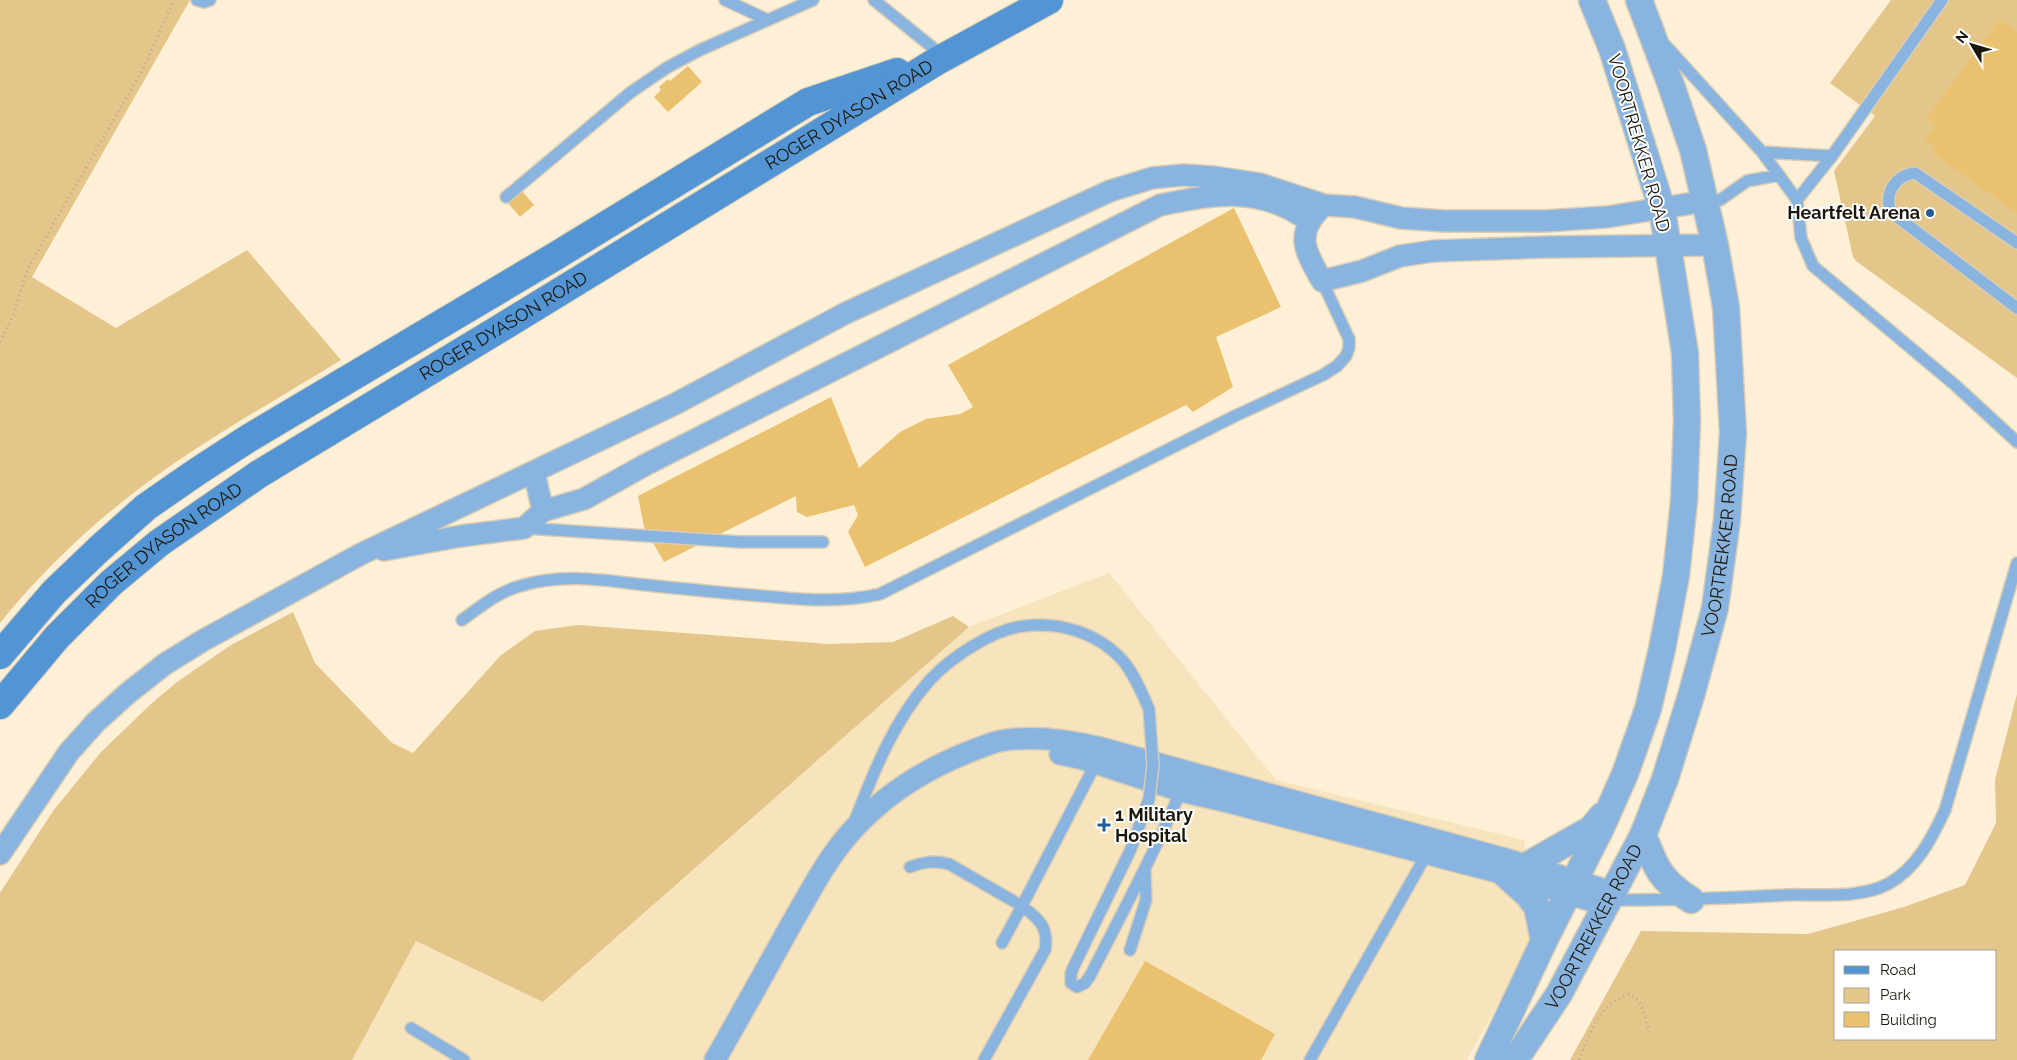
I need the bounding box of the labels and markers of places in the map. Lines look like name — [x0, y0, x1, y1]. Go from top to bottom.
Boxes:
place label: Heartfelt Arena — [1787, 202, 1920, 223]
marker: Heartfelt Arena — [1924, 207, 1936, 219]
place label: 1 Military Hospital — [1115, 804, 1193, 846]
marker: 1 Military Hospital — [1097, 818, 1111, 832]

